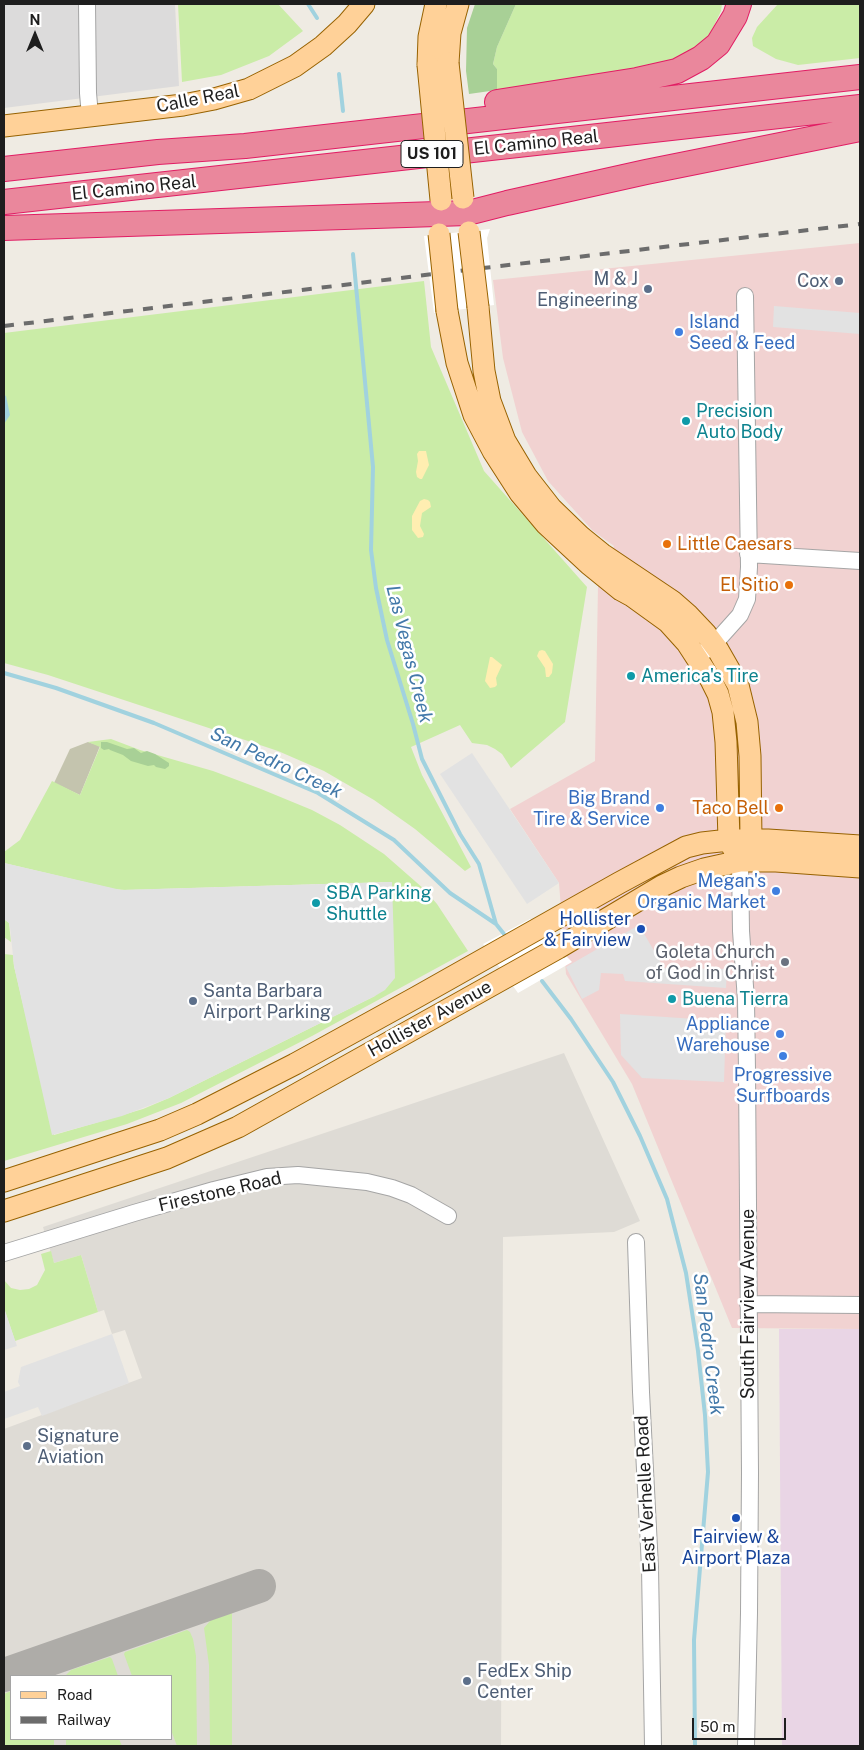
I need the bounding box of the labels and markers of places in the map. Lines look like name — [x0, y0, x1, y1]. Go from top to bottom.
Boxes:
place label: M & J Engineering — [537, 268, 638, 310]
place label: Cox — [797, 270, 829, 292]
marker: Cox — [833, 275, 845, 287]
marker: M & J Engineering — [642, 283, 654, 295]
place label: Island Seed & Feed — [689, 311, 795, 354]
marker: Island Seed & Feed — [673, 326, 685, 338]
place label: Precision Auto Body — [696, 400, 783, 442]
marker: Precision Auto Body — [680, 415, 692, 427]
place label: Little Caesars — [677, 533, 792, 555]
marker: Little Caesars — [661, 538, 673, 550]
place label: El Sitio — [720, 574, 779, 596]
marker: El Sitio — [783, 579, 795, 591]
place label: America's Tire — [641, 665, 759, 687]
marker: America's Tire — [625, 670, 637, 682]
place label: Big Brand Tire & Service — [533, 787, 650, 830]
place label: Taco Bell — [692, 797, 769, 819]
marker: Big Brand Tire & Service — [654, 802, 666, 814]
marker: Taco Bell — [773, 802, 785, 814]
place label: Megan's Organic Market — [637, 870, 766, 912]
place label: SBA Parking Shuttle — [326, 882, 432, 924]
marker: Megan's Organic Market — [770, 885, 782, 897]
marker: SBA Parking Shuttle — [310, 897, 322, 909]
place label: Hollister & Fairview — [544, 908, 631, 951]
marker: Hollister & Fairview — [635, 923, 647, 935]
place label: Goleta Church of God in Christ — [646, 941, 775, 984]
marker: Goleta Church of God in Christ — [779, 956, 791, 968]
place label: Santa Barbara Airport Parking — [203, 980, 331, 1022]
place label: Buena Tierra — [682, 988, 788, 1010]
marker: Buena Tierra — [666, 993, 678, 1005]
marker: Santa Barbara Airport Parking — [187, 995, 199, 1007]
place label: Appliance Warehouse — [676, 1013, 770, 1056]
marker: Appliance Warehouse — [774, 1028, 786, 1040]
marker: Progressive Surfboards — [777, 1050, 789, 1062]
place label: Progressive Surfboards — [734, 1064, 832, 1106]
place label: Signature Aviation — [37, 1425, 119, 1468]
marker: Signature Aviation — [21, 1440, 33, 1452]
marker: Fairview & Airport Plaza — [730, 1512, 742, 1524]
place label: Fairview & Airport Plaza — [682, 1526, 790, 1568]
place label: FedEx Ship Center — [477, 1660, 572, 1702]
marker: FedEx Ship Center — [461, 1675, 473, 1687]

